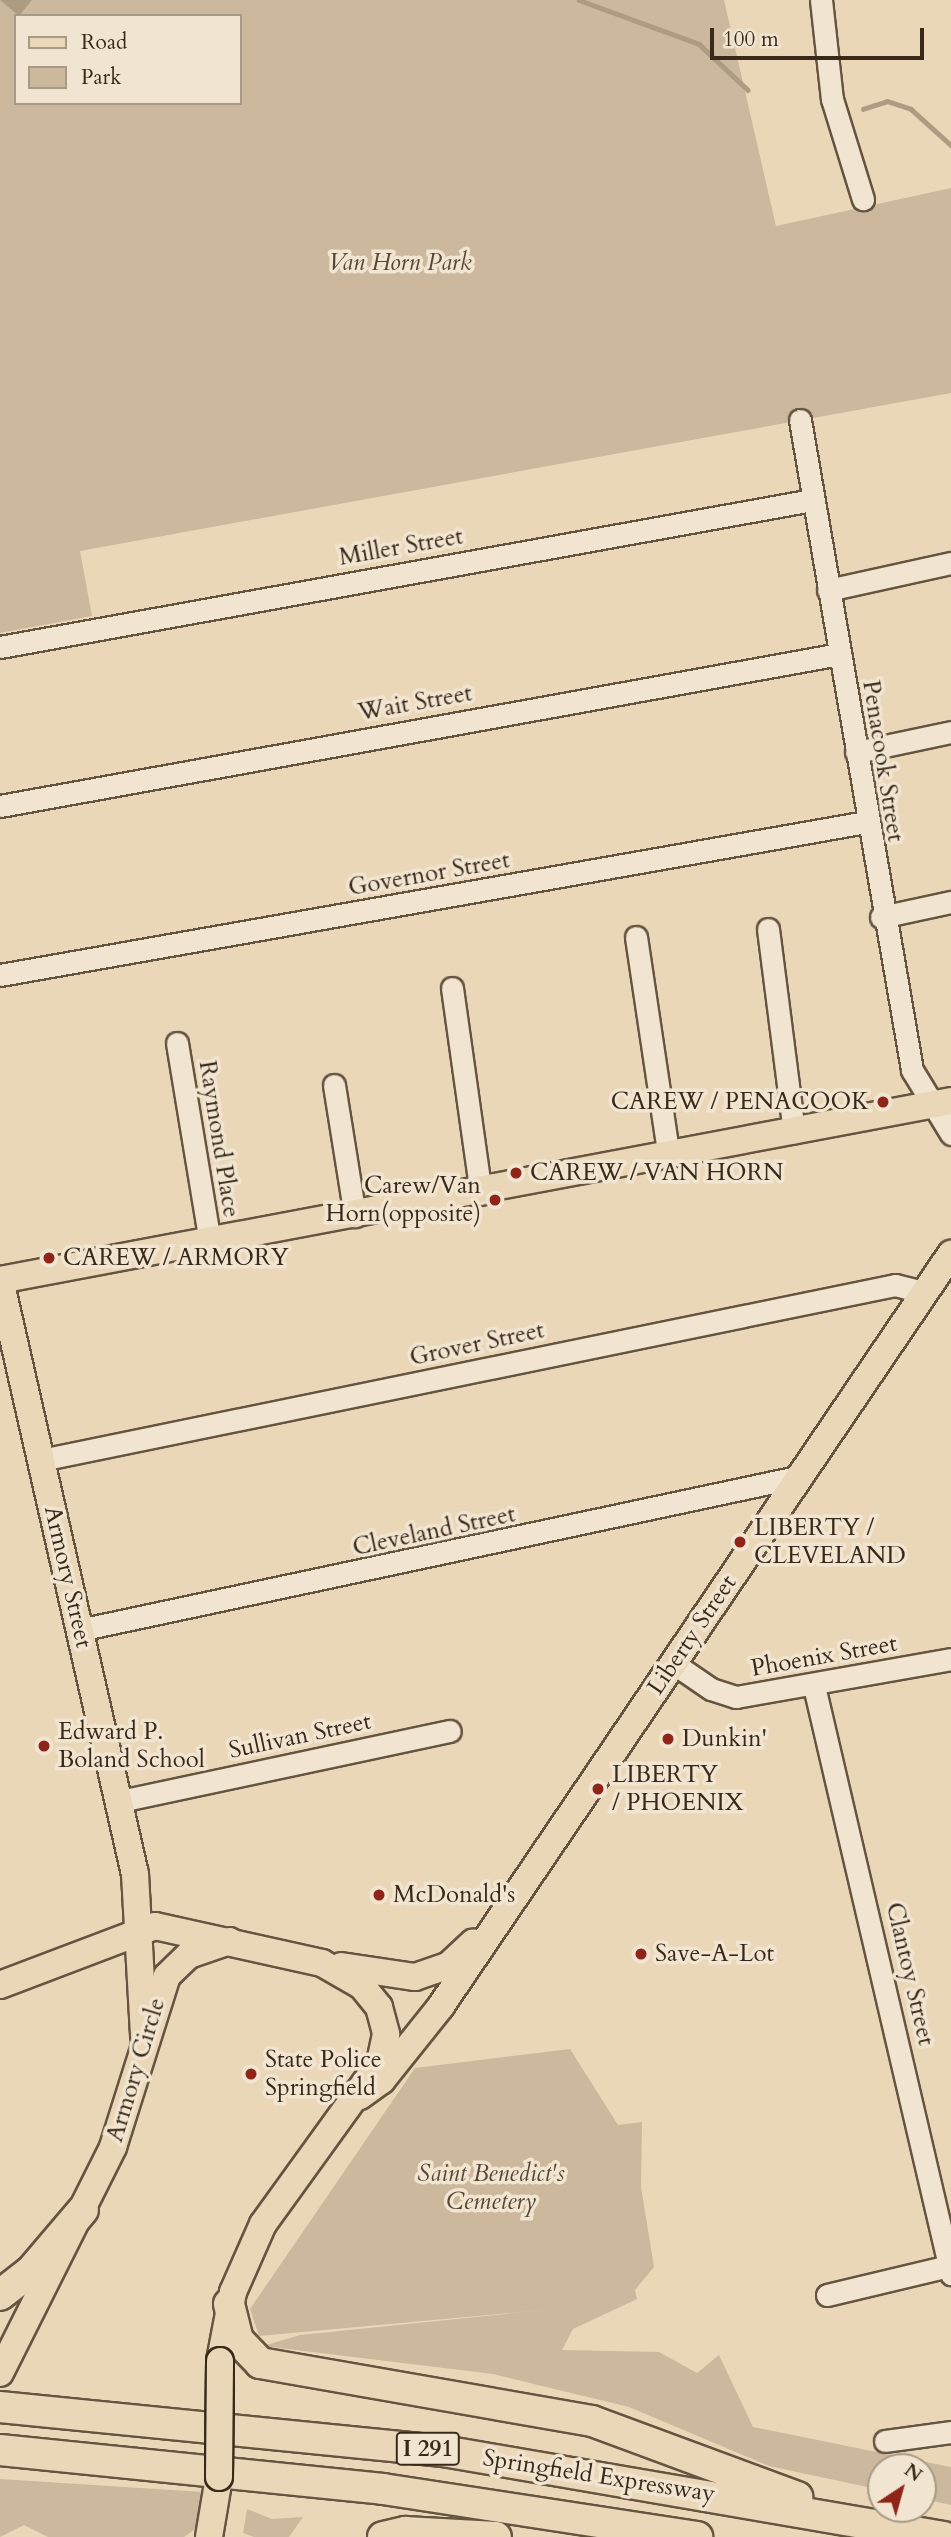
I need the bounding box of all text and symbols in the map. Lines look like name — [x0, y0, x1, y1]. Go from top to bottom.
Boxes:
legend — [14, 14, 242, 105]
scale bar — [713, 14, 926, 58]
text: 100 m — [723, 25, 779, 54]
text: Road — [81, 28, 127, 57]
text: Park — [81, 63, 121, 92]
park label: Van Horn Park — [328, 249, 472, 277]
street label: Miller Street — [337, 522, 465, 572]
street label: Penacook Street — [856, 678, 910, 844]
street label: Wait Street — [356, 679, 474, 727]
street label: Governor Street — [346, 846, 512, 902]
street label: Raymond Place — [192, 1059, 246, 1219]
place label: CAREW / PENACOOK — [611, 1088, 869, 1116]
marker: CAREW / PENACOOK — [875, 1094, 891, 1110]
place label: CAREW / VAN HORN — [530, 1159, 784, 1187]
marker: CAREW / VAN HORN — [508, 1165, 524, 1181]
place label: Carew/Van Horn(opposite) — [326, 1172, 481, 1228]
marker: Carew/Van Horn(opposite) — [487, 1192, 503, 1208]
place label: CAREW / ARMORY — [63, 1244, 289, 1272]
marker: CAREW / ARMORY — [41, 1250, 57, 1266]
street label: Grover Street — [407, 1316, 547, 1372]
street label: Cleveland Street — [350, 1500, 518, 1562]
street label: Armory Street — [38, 1503, 98, 1651]
place label: LIBERTY / CLEVELAND — [754, 1514, 906, 1570]
marker: LIBERTY / CLEVELAND — [732, 1534, 748, 1550]
street label: Liberty Street — [641, 1570, 743, 1700]
street label: Phoenix Street — [749, 1629, 899, 1683]
street label: Sullivan Street — [226, 1707, 374, 1765]
place label: Edward P. Boland School — [58, 1718, 205, 1774]
place label: Dunkin' — [682, 1725, 767, 1753]
marker: Dunkin' — [660, 1731, 676, 1747]
marker: Edward P. Boland School — [36, 1738, 52, 1754]
place label: LIBERTY / PHOENIX — [612, 1761, 744, 1817]
marker: LIBERTY / PHOENIX — [590, 1781, 606, 1797]
place label: McDonald's — [393, 1881, 515, 1909]
marker: McDonald's — [371, 1887, 387, 1903]
street label: Clantoy Street — [880, 1900, 940, 2048]
place label: Save-A-Lot — [655, 1940, 774, 1968]
marker: Save-A-Lot — [633, 1946, 649, 1962]
street label: Armory Circle — [100, 1995, 172, 2145]
place label: State Police Springfield — [265, 2046, 382, 2102]
marker: State Police Springfield — [243, 2066, 259, 2082]
park label: Saint Benedict's Cemetery — [417, 2160, 565, 2216]
road number: I 291 — [395, 2430, 461, 2468]
street label: Springfield Expressway — [481, 2443, 717, 2509]
north arrow — [867, 2453, 937, 2523]
text: N — [899, 2457, 927, 2488]

